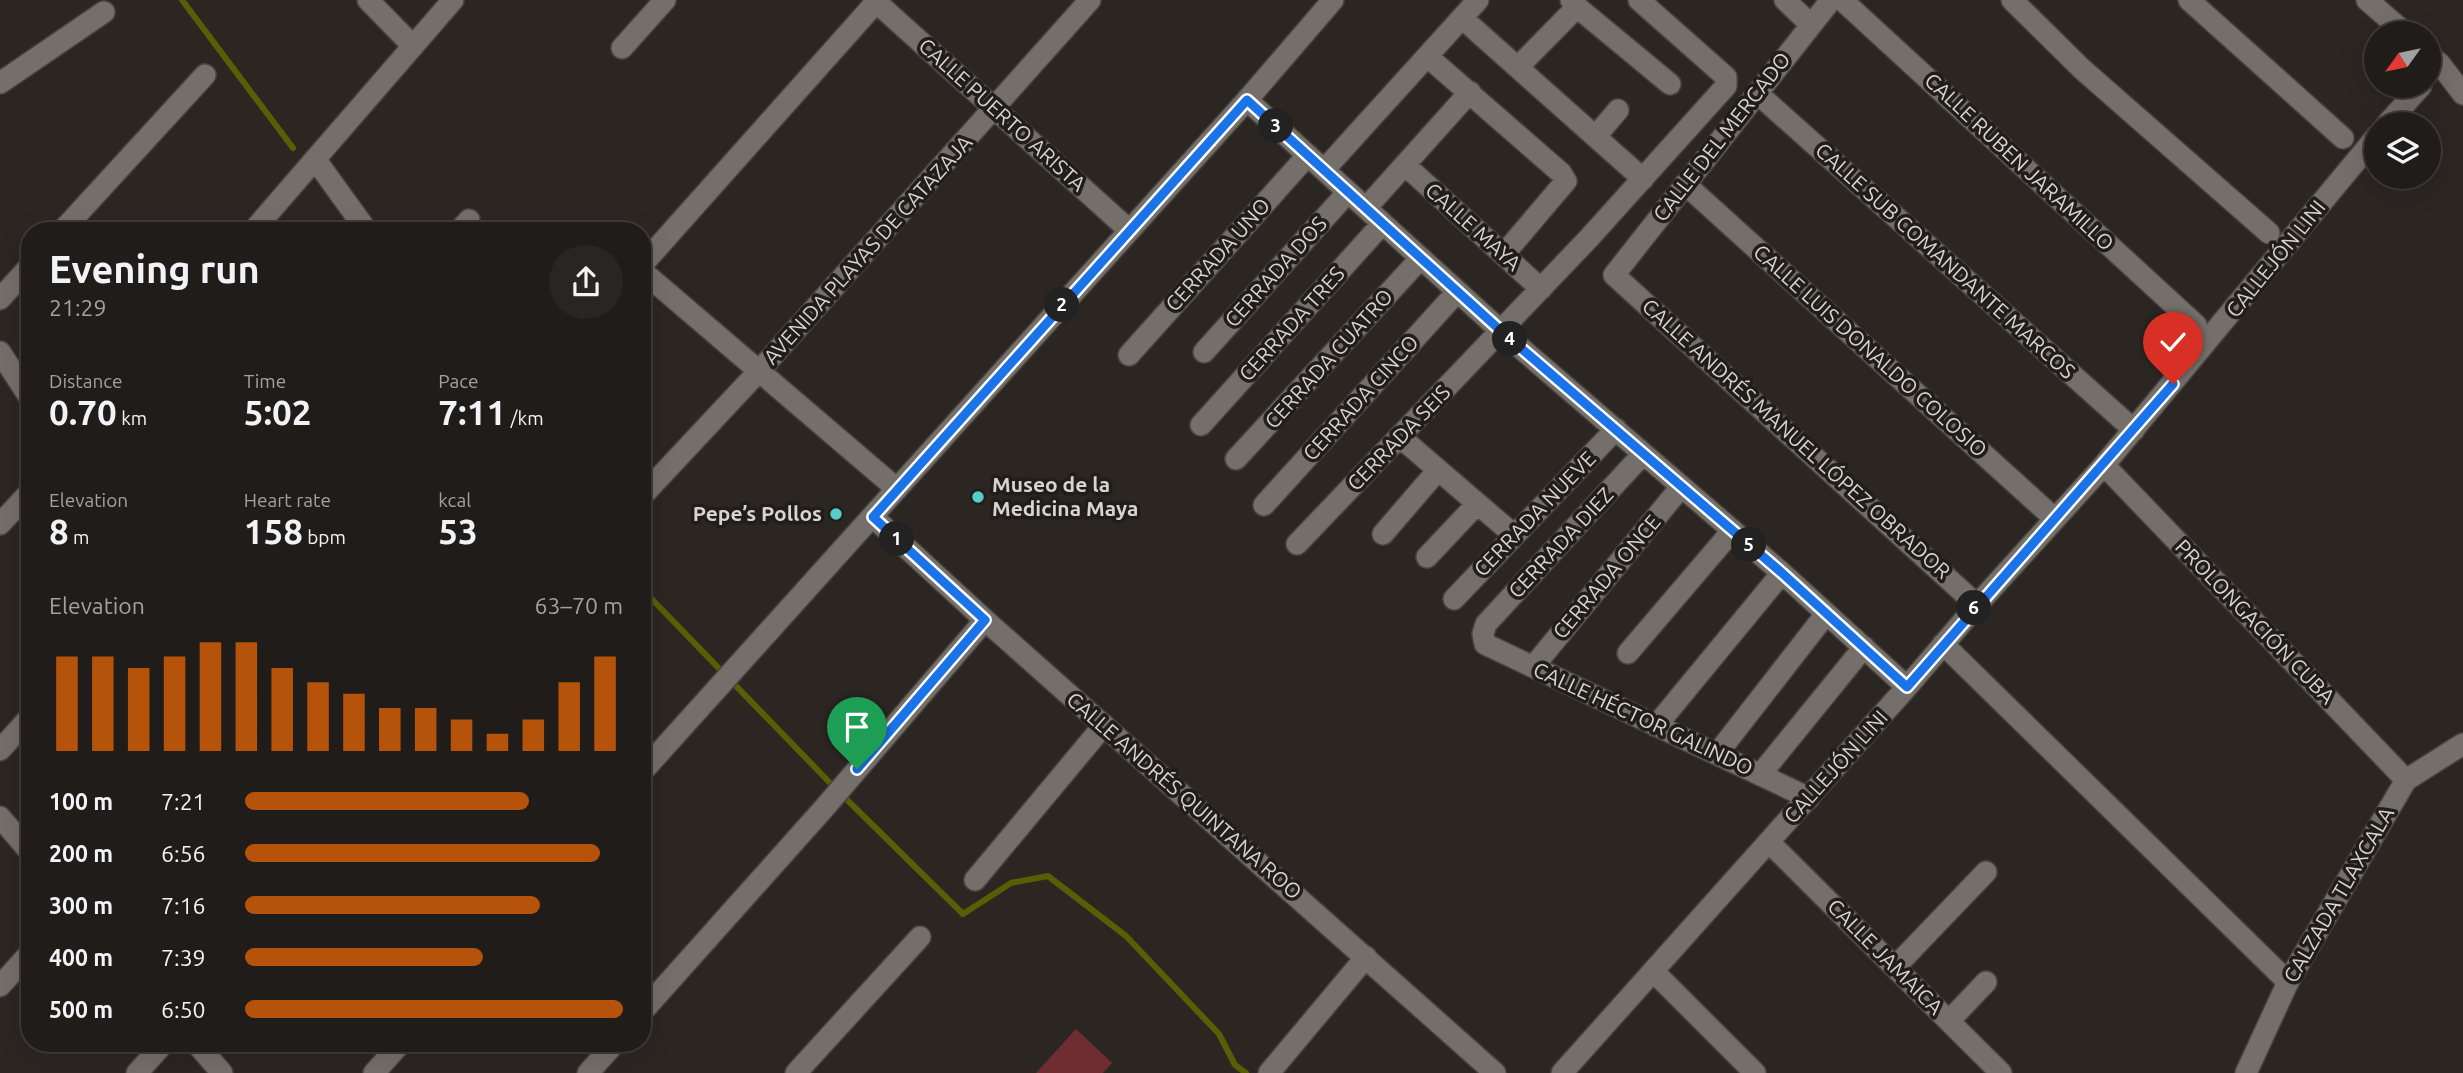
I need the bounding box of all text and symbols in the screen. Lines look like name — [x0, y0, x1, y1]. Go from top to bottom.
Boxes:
north arrow — [2364, 21, 2441, 98]
map controls — [2364, 21, 2441, 189]
street label: CALLE PUERTO ARISTA — [914, 33, 1091, 196]
street label: CALLE DEL MERCADO — [1648, 47, 1795, 226]
street label: CALLE RUBEN JARAMILLO — [1920, 68, 2119, 255]
pin: 3 — [1258, 108, 1294, 144]
button: layers — [2364, 112, 2441, 189]
text: 3 — [1270, 114, 1281, 136]
street label: AVENIDA PLAYAS DE CATAZAJA — [758, 130, 977, 369]
street label: CALLE SUB COMANDANTE MARCOS — [1811, 137, 2080, 383]
street label: CALLE MAYA — [1421, 177, 1526, 275]
street label: CERRADA UNO — [1160, 193, 1274, 316]
street label: CALLEJÓN LINI — [2221, 195, 2330, 322]
street label: CERRADA DOS — [1219, 211, 1331, 331]
street label: CALLE LUIS DONALDO COLOSIO — [1749, 239, 1992, 461]
button: share — [549, 245, 623, 319]
text: Evening run — [49, 248, 260, 290]
street label: CERRADA TRES — [1234, 261, 1349, 386]
street label: CERRADA CUATRO — [1259, 284, 1397, 433]
pin: 2 — [1044, 288, 1080, 322]
text: 2 — [1056, 293, 1067, 315]
street label: CALLE ANDRÉS MANUEL LÓPEZ OBRADOR — [1638, 293, 1956, 583]
text: 21:29 — [49, 295, 107, 320]
pin — [2143, 312, 2203, 384]
pin: 4 — [1492, 322, 1528, 356]
icon: check — [2154, 323, 2192, 361]
text: 4 — [1504, 327, 1515, 349]
street label: CERRADA CINCO — [1298, 330, 1423, 465]
text: Distance — [49, 370, 123, 392]
text: Time — [244, 370, 286, 392]
text: Pace — [438, 370, 479, 392]
street label: CERRADA SEIS — [1342, 380, 1455, 495]
text: 0.70 — [49, 392, 117, 432]
text: 5:02 — [244, 392, 312, 432]
text: 7:11 — [438, 392, 506, 432]
text: km — [117, 407, 147, 429]
text: /km — [506, 407, 544, 429]
street label: CERRADA NUEVE — [1469, 446, 1600, 581]
place label: Museo de la Medicina Maya — [992, 472, 1138, 520]
street label: CERRADA DIEZ — [1503, 482, 1618, 602]
text: Elevation — [49, 489, 128, 511]
text: Heart rate — [244, 489, 331, 511]
text: kcal — [438, 489, 471, 511]
marker: Museo de la Medicina Maya — [970, 489, 986, 505]
place label: Pepe’s Pollos — [693, 501, 822, 525]
marker: Pepe’s Pollos — [828, 506, 844, 522]
street label: CERRADA ONCE — [1548, 510, 1665, 643]
text: 8 — [49, 511, 69, 551]
text: 158 — [244, 511, 303, 551]
text: 53 — [438, 511, 478, 551]
pin: 1 — [880, 522, 914, 556]
text: m — [69, 526, 90, 548]
text: bpm — [303, 526, 346, 548]
text: 1 — [891, 527, 902, 549]
pin: 5 — [1732, 528, 1766, 562]
text: 5 — [1743, 533, 1754, 555]
street label: PROLONGACIÓN CUBA — [2171, 534, 2341, 709]
pin: 6 — [1956, 590, 1992, 626]
text: Elevation — [49, 593, 145, 618]
text: 63–70 m — [535, 593, 623, 618]
text: 6 — [1968, 596, 1979, 618]
street label: CALLE HÉCTOR GALINDO — [1530, 657, 1757, 780]
street label: CALLE ANDRÉS QUINTANA ROO — [1062, 687, 1307, 904]
pin — [827, 697, 887, 769]
street label: CALLEJÓN LINI — [1778, 705, 1892, 828]
icon: arrive — [838, 708, 876, 746]
text: 100 m — [49, 789, 113, 814]
text: 7:21 — [161, 789, 206, 814]
street label: CALZADA TLAXCALA — [2278, 802, 2398, 987]
text: 200 m — [49, 841, 113, 866]
text: 6:56 — [161, 841, 206, 866]
text: 300 m — [49, 893, 113, 918]
text: 7:16 — [161, 893, 206, 918]
street label: CALLE JAMAICA — [1823, 894, 1949, 1019]
text: 400 m — [49, 945, 113, 970]
text: 7:39 — [161, 945, 206, 970]
text: 500 m — [49, 997, 113, 1022]
text: 6:50 — [161, 997, 206, 1022]

